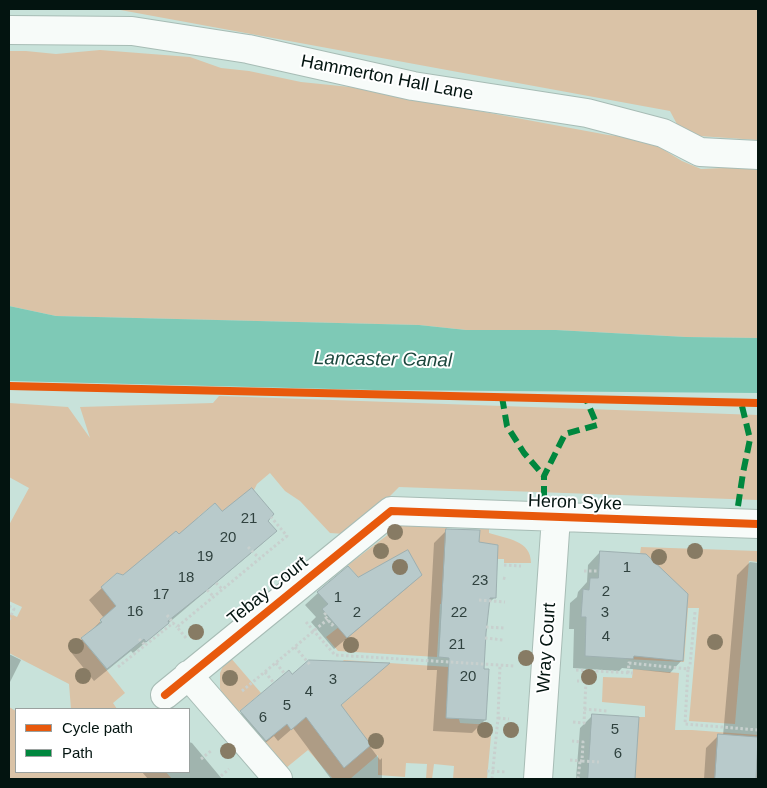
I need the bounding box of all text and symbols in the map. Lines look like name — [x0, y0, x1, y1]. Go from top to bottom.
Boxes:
street label: Hammerton Hall Lane — [299, 51, 475, 105]
water label: Lancaster Canal — [314, 347, 452, 373]
street label: Heron Syke — [528, 491, 622, 515]
house number: 21 — [241, 510, 257, 528]
house number: 20 — [220, 529, 236, 547]
house number: 19 — [197, 548, 213, 566]
street label: Tebay Court — [223, 552, 313, 630]
house number: 1 — [623, 559, 631, 577]
house number: 18 — [178, 569, 194, 587]
house number: 23 — [472, 572, 488, 590]
house number: 2 — [602, 583, 610, 601]
house number: 17 — [153, 586, 169, 604]
house number: 1 — [334, 589, 342, 607]
street label: Wray Court — [533, 602, 561, 694]
house number: 16 — [127, 603, 143, 621]
house number: 2 — [353, 604, 361, 622]
house number: 22 — [451, 604, 467, 622]
house number: 3 — [601, 604, 609, 622]
house number: 4 — [602, 628, 610, 646]
house number: 21 — [449, 636, 465, 654]
house number: 20 — [460, 668, 476, 686]
house number: 3 — [329, 671, 337, 689]
house number: 4 — [305, 683, 313, 701]
house number: 5 — [283, 697, 291, 715]
legend — [15, 708, 190, 773]
house number: 6 — [259, 709, 267, 727]
text: Cycle path — [62, 719, 133, 736]
house number: 5 — [611, 721, 619, 739]
text: Path — [62, 744, 93, 761]
house number: 6 — [614, 745, 622, 763]

